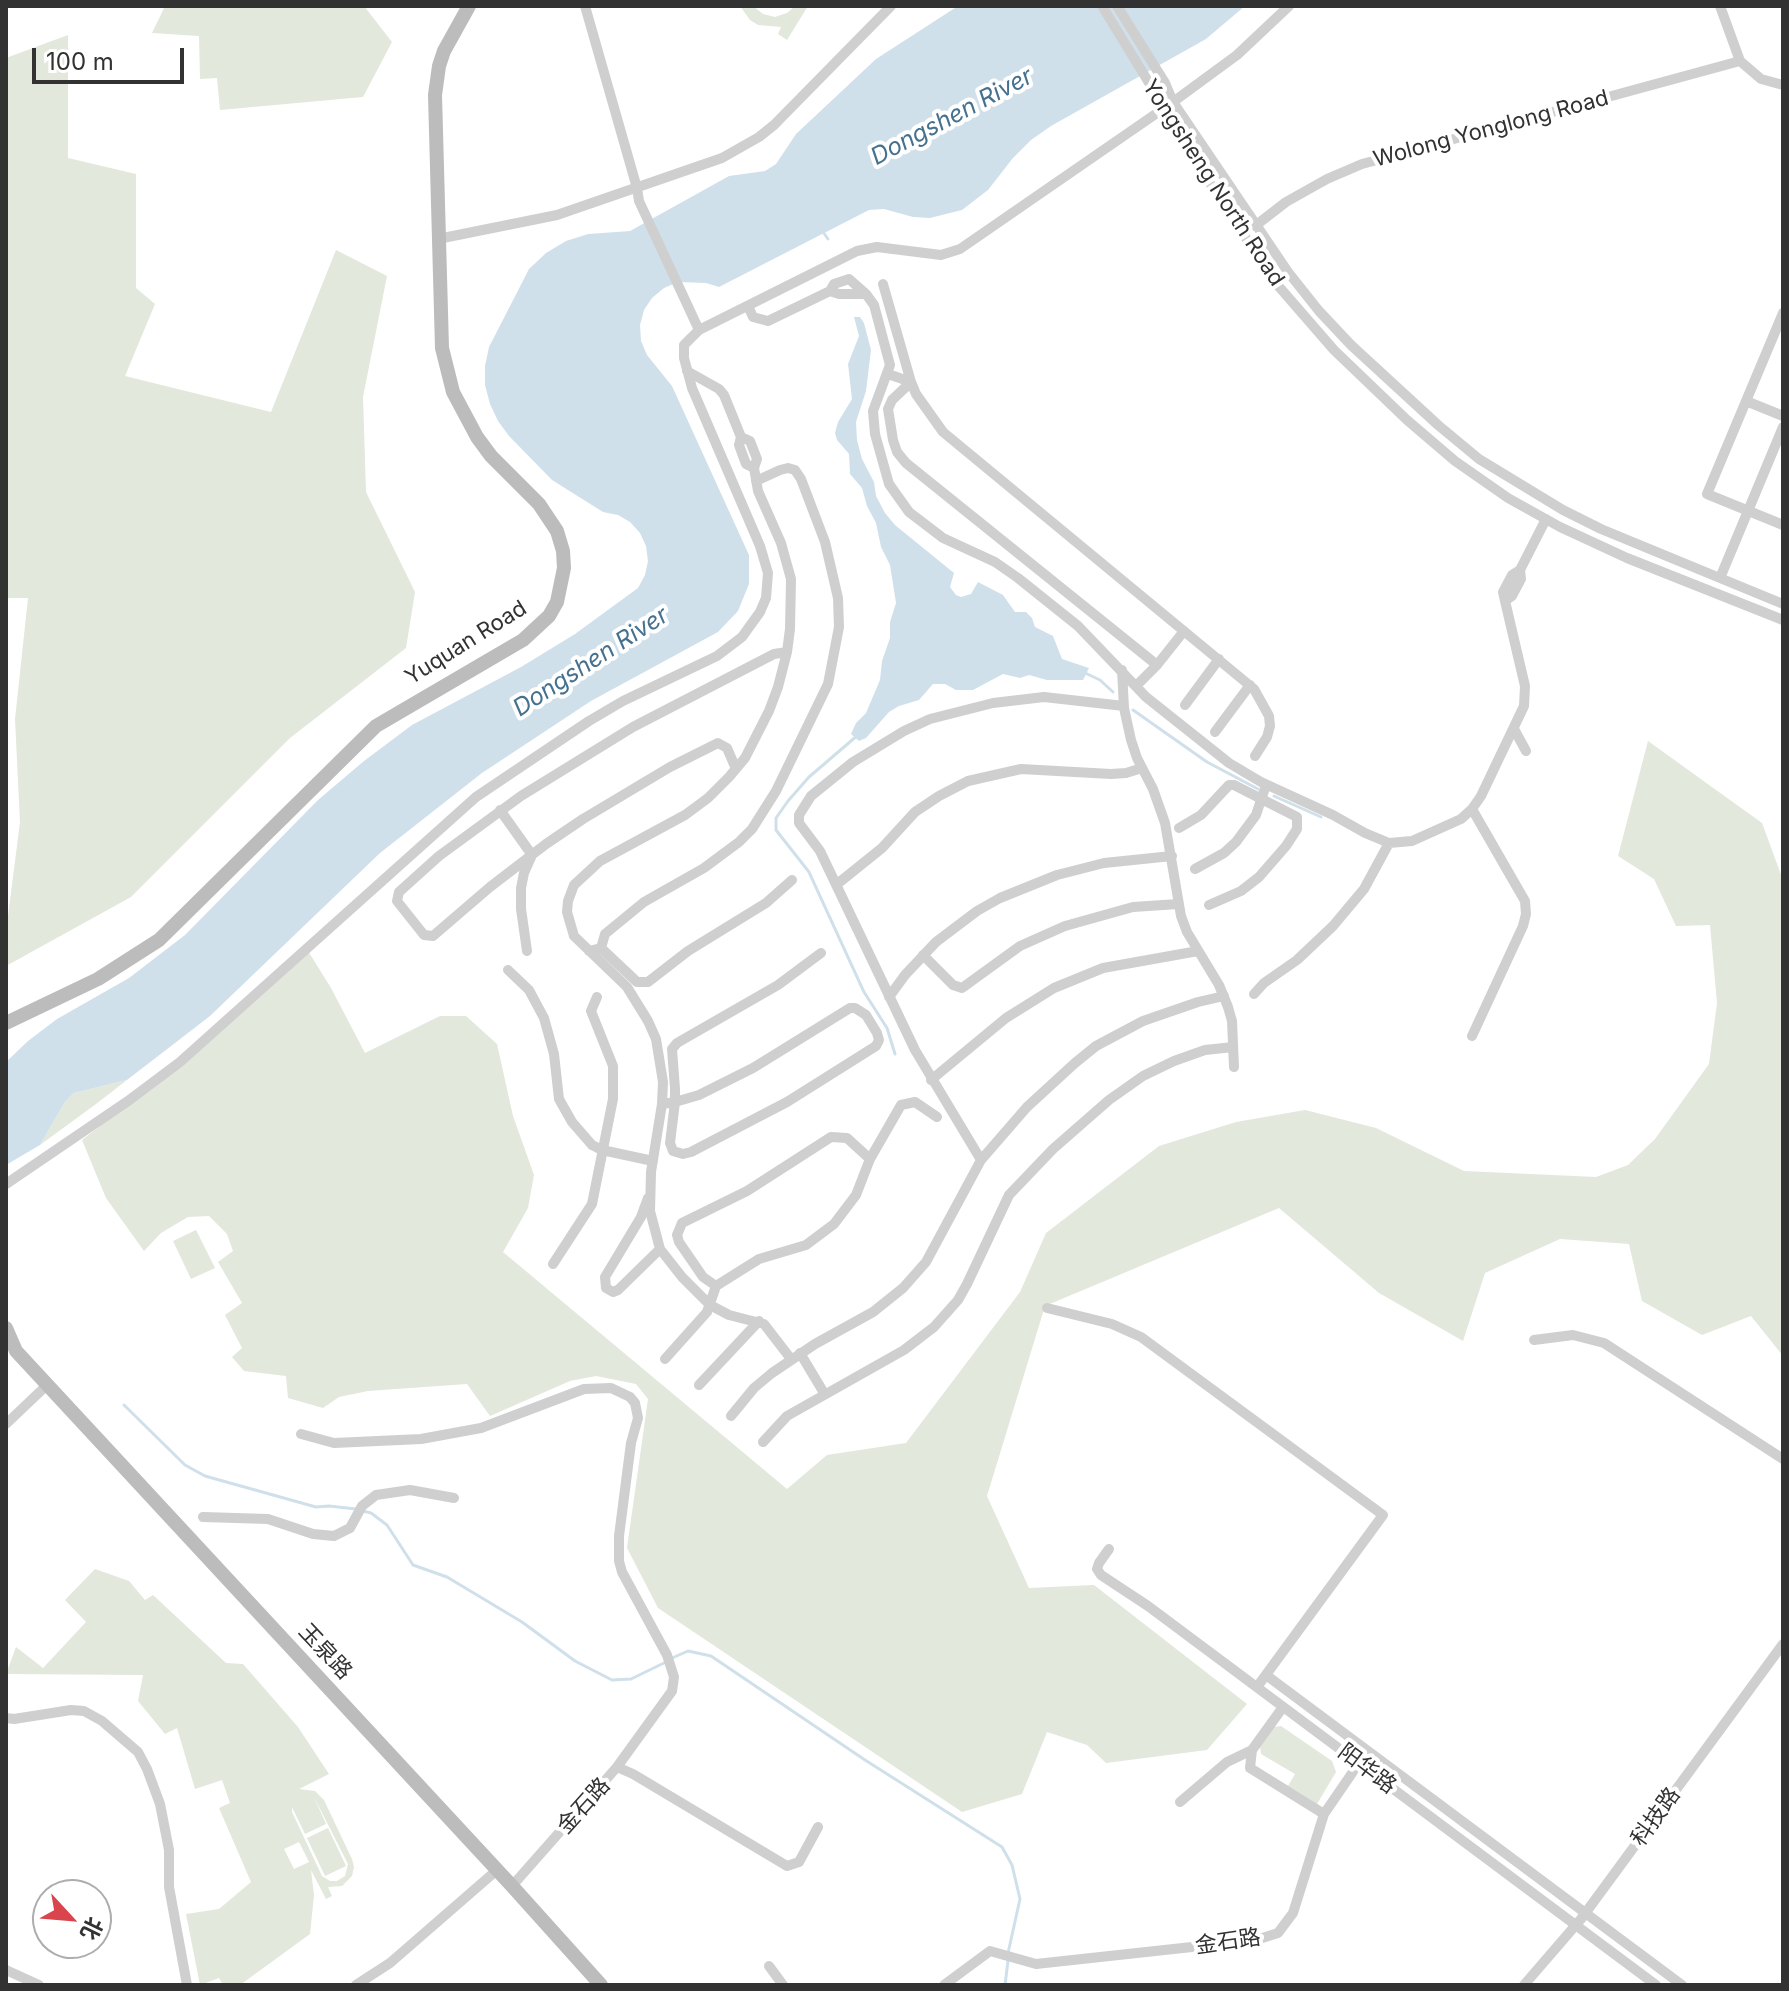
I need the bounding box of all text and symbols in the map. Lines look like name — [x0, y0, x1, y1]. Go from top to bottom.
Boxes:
scale bar — [36, 32, 188, 82]
text: 100 m — [46, 47, 114, 76]
water label: Dongshen River — [866, 62, 1038, 172]
street label: Yongsheng North Road — [1136, 75, 1290, 291]
street label: Wolong Yonglong Road — [1371, 85, 1611, 173]
street label: Yuquan Road — [400, 595, 532, 691]
water label: Dongshen River — [508, 601, 674, 723]
street label: 玉泉路 — [293, 1619, 357, 1685]
street label: 阳华路 — [1333, 1739, 1401, 1799]
street label: 金石路 — [552, 1773, 616, 1839]
street label: 科技路 — [1626, 1783, 1686, 1851]
north arrow — [32, 1879, 112, 1959]
text: 北 — [75, 1913, 108, 1944]
street label: 金石路 — [1193, 1924, 1263, 1960]

